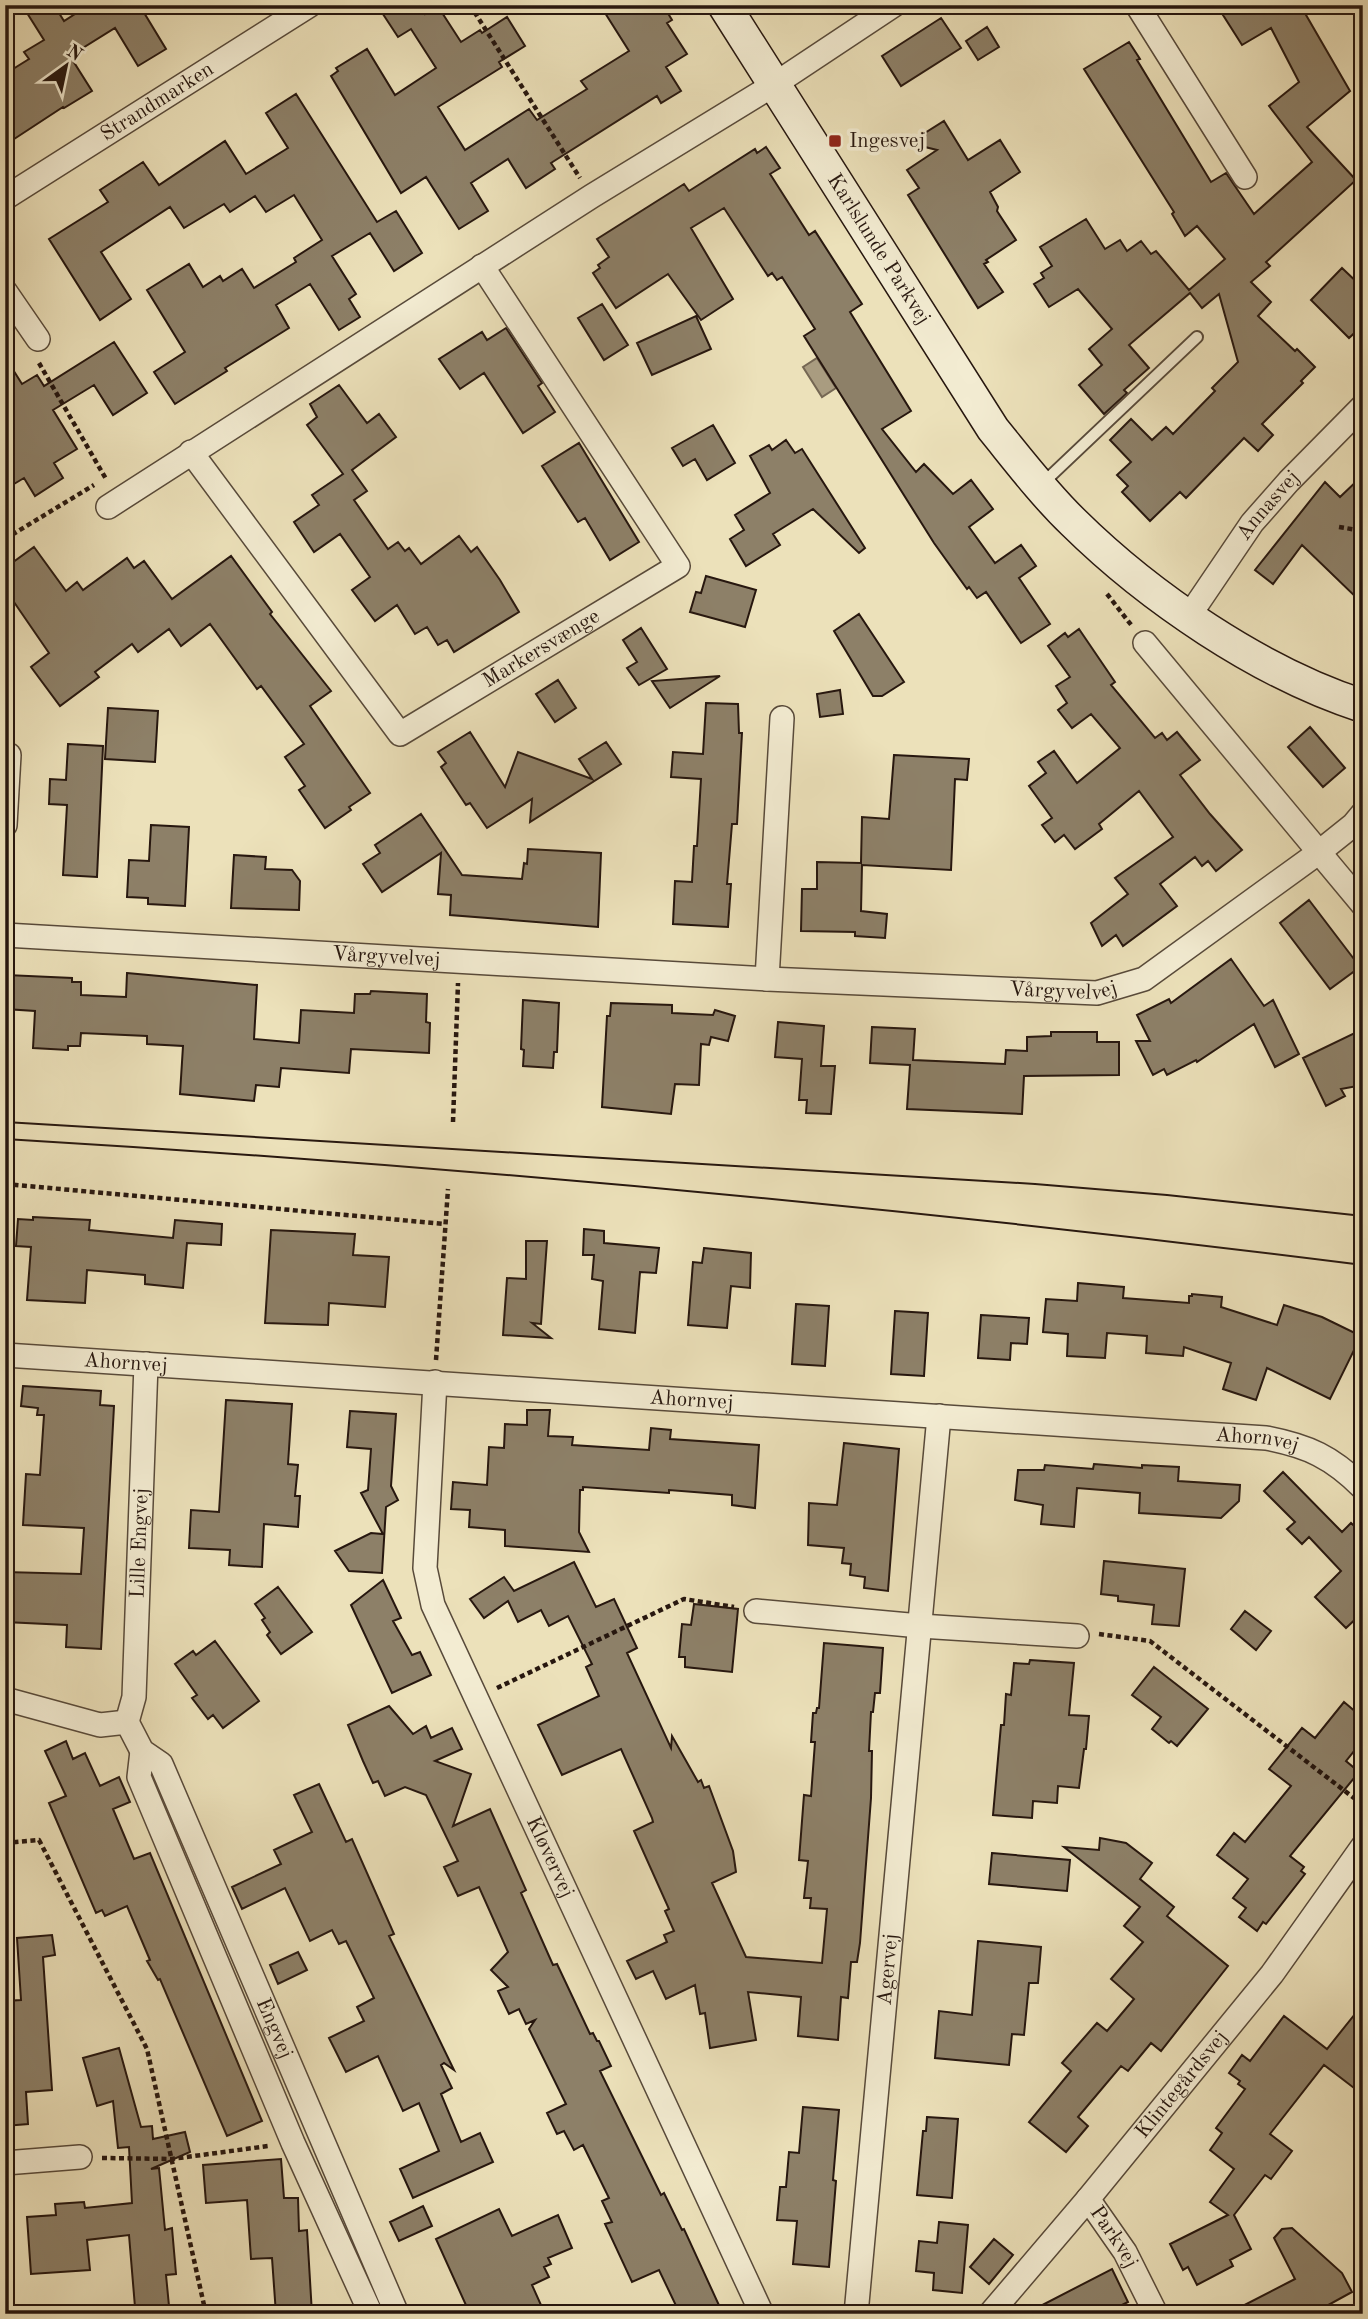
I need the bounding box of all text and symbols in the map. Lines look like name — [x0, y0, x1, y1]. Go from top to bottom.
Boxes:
north arrow — [32, 32, 102, 102]
text: N — [63, 42, 86, 66]
street label: Strandmarken — [97, 58, 217, 145]
place label: Ingesvej — [849, 131, 925, 152]
marker: Ingesvej — [827, 133, 843, 149]
street label: Karlslunde Parkvej — [823, 170, 934, 328]
street label: Annasvej — [1233, 466, 1304, 544]
street label: Markersvænge — [479, 605, 603, 692]
street label: Vårgyvelvej — [332, 943, 441, 971]
street label: Vårgyvelvej — [1009, 977, 1120, 1004]
street label: Ahornvej — [83, 1350, 169, 1376]
street label: Ahornvej — [649, 1387, 734, 1413]
street label: Ahornvej — [1214, 1424, 1302, 1456]
street label: Lille Engvej — [127, 1488, 152, 1599]
street label: Kløvervej — [522, 1813, 578, 1901]
street label: Agervej — [874, 1933, 902, 2006]
street label: Engvej — [252, 1995, 297, 2062]
street label: Klintegårdsvej — [1132, 2027, 1232, 2142]
street label: Parkvej — [1086, 2202, 1142, 2271]

